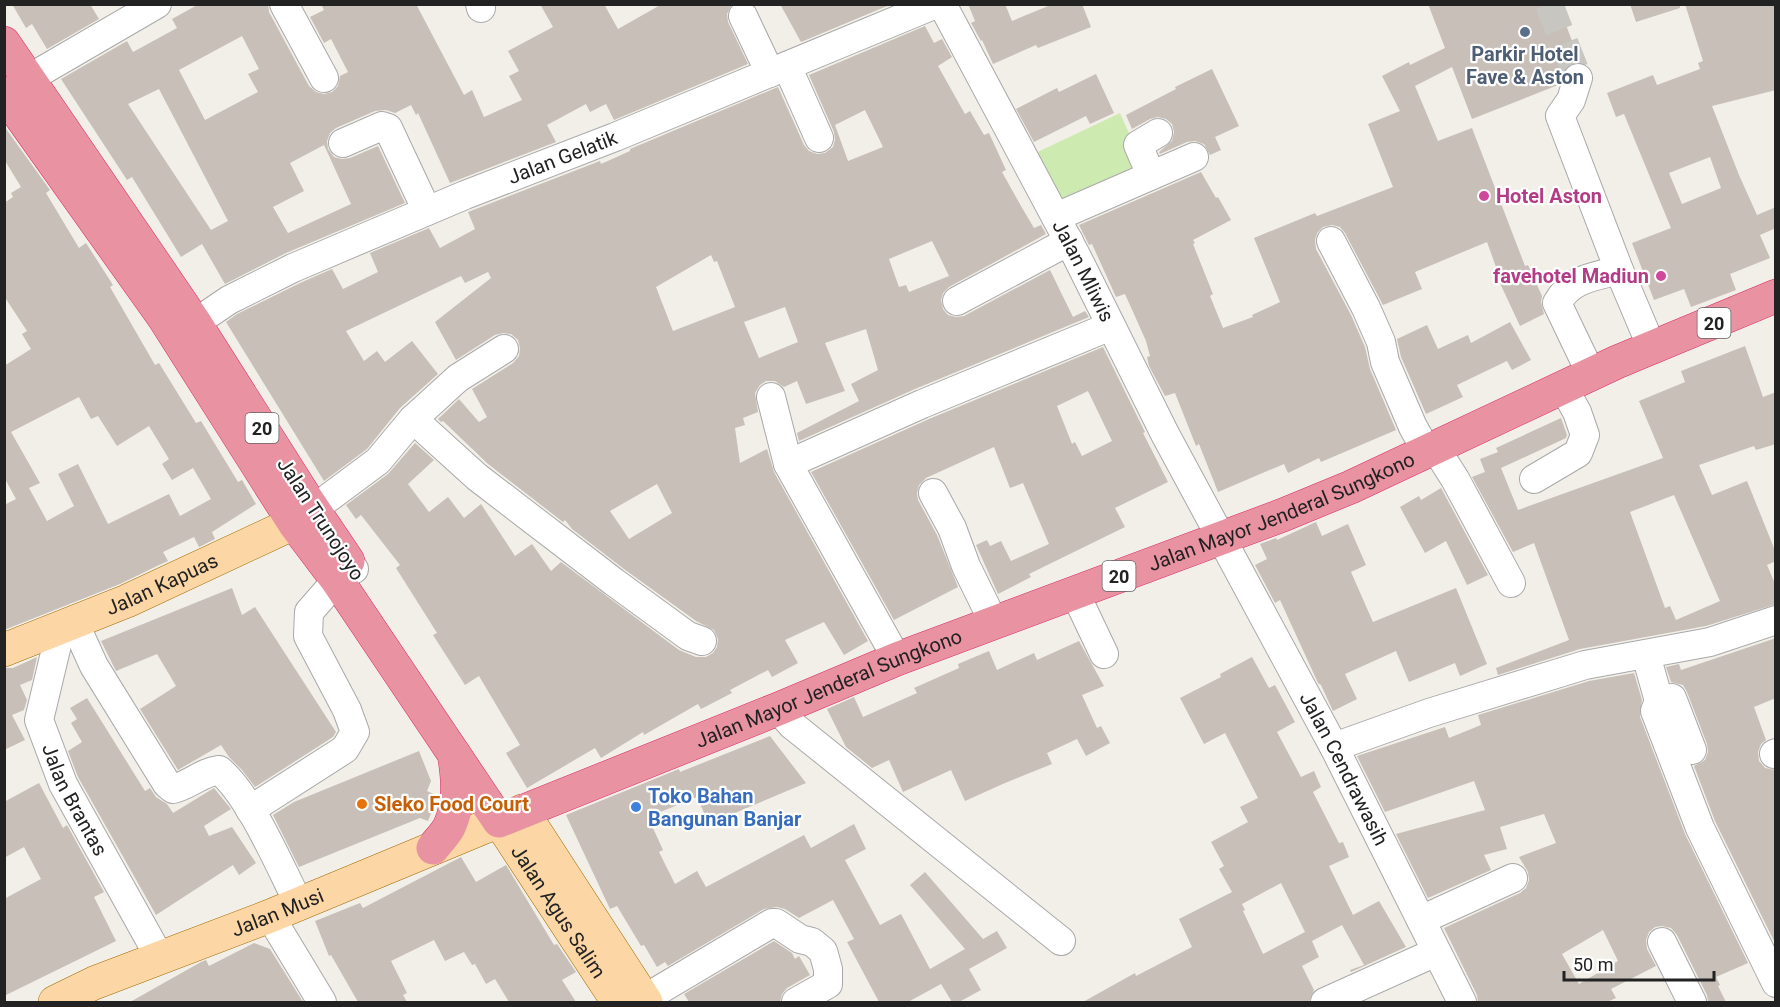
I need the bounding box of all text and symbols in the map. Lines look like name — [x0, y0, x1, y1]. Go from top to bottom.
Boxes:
marker: Parkir Hotel Fave & Aston — [1518, 25, 1532, 39]
place label: Parkir Hotel Fave & Aston — [1466, 42, 1584, 89]
street label: Jalan Gelatik — [504, 125, 621, 189]
place label: Hotel Aston — [1496, 184, 1602, 208]
marker: Hotel Aston — [1477, 189, 1491, 203]
street label: Jalan Mliwis — [1047, 216, 1119, 326]
place label: favehotel Madiun — [1493, 264, 1649, 288]
marker: favehotel Madiun — [1654, 269, 1668, 283]
road number: 20 — [1698, 308, 1730, 338]
road number: 20 — [246, 413, 278, 443]
street label: Jalan Mayor Jenderal Sungkono — [1145, 447, 1418, 576]
street label: Jalan Trunojoyo — [272, 453, 370, 585]
street label: Jalan Kapuas — [102, 548, 222, 620]
road number: 20 — [1102, 561, 1136, 591]
street label: Jalan Mayor Jenderal Sungkono — [692, 624, 965, 753]
street label: Jalan Cendrawasih — [1295, 688, 1393, 849]
street label: Jalan Brantas — [37, 740, 113, 860]
place label: Toko Bahan Bangunan Banjar — [648, 784, 802, 831]
place label: Sleko Food Court — [374, 792, 529, 816]
marker: Sleko Food Court — [355, 797, 369, 811]
marker: Toko Bahan Bangunan Banjar — [629, 800, 643, 814]
street label: Jalan Agus Salim — [506, 840, 611, 983]
street label: Jalan Musi — [228, 883, 327, 942]
scale bar — [1564, 944, 1714, 982]
text: 50 m — [1573, 954, 1613, 975]

